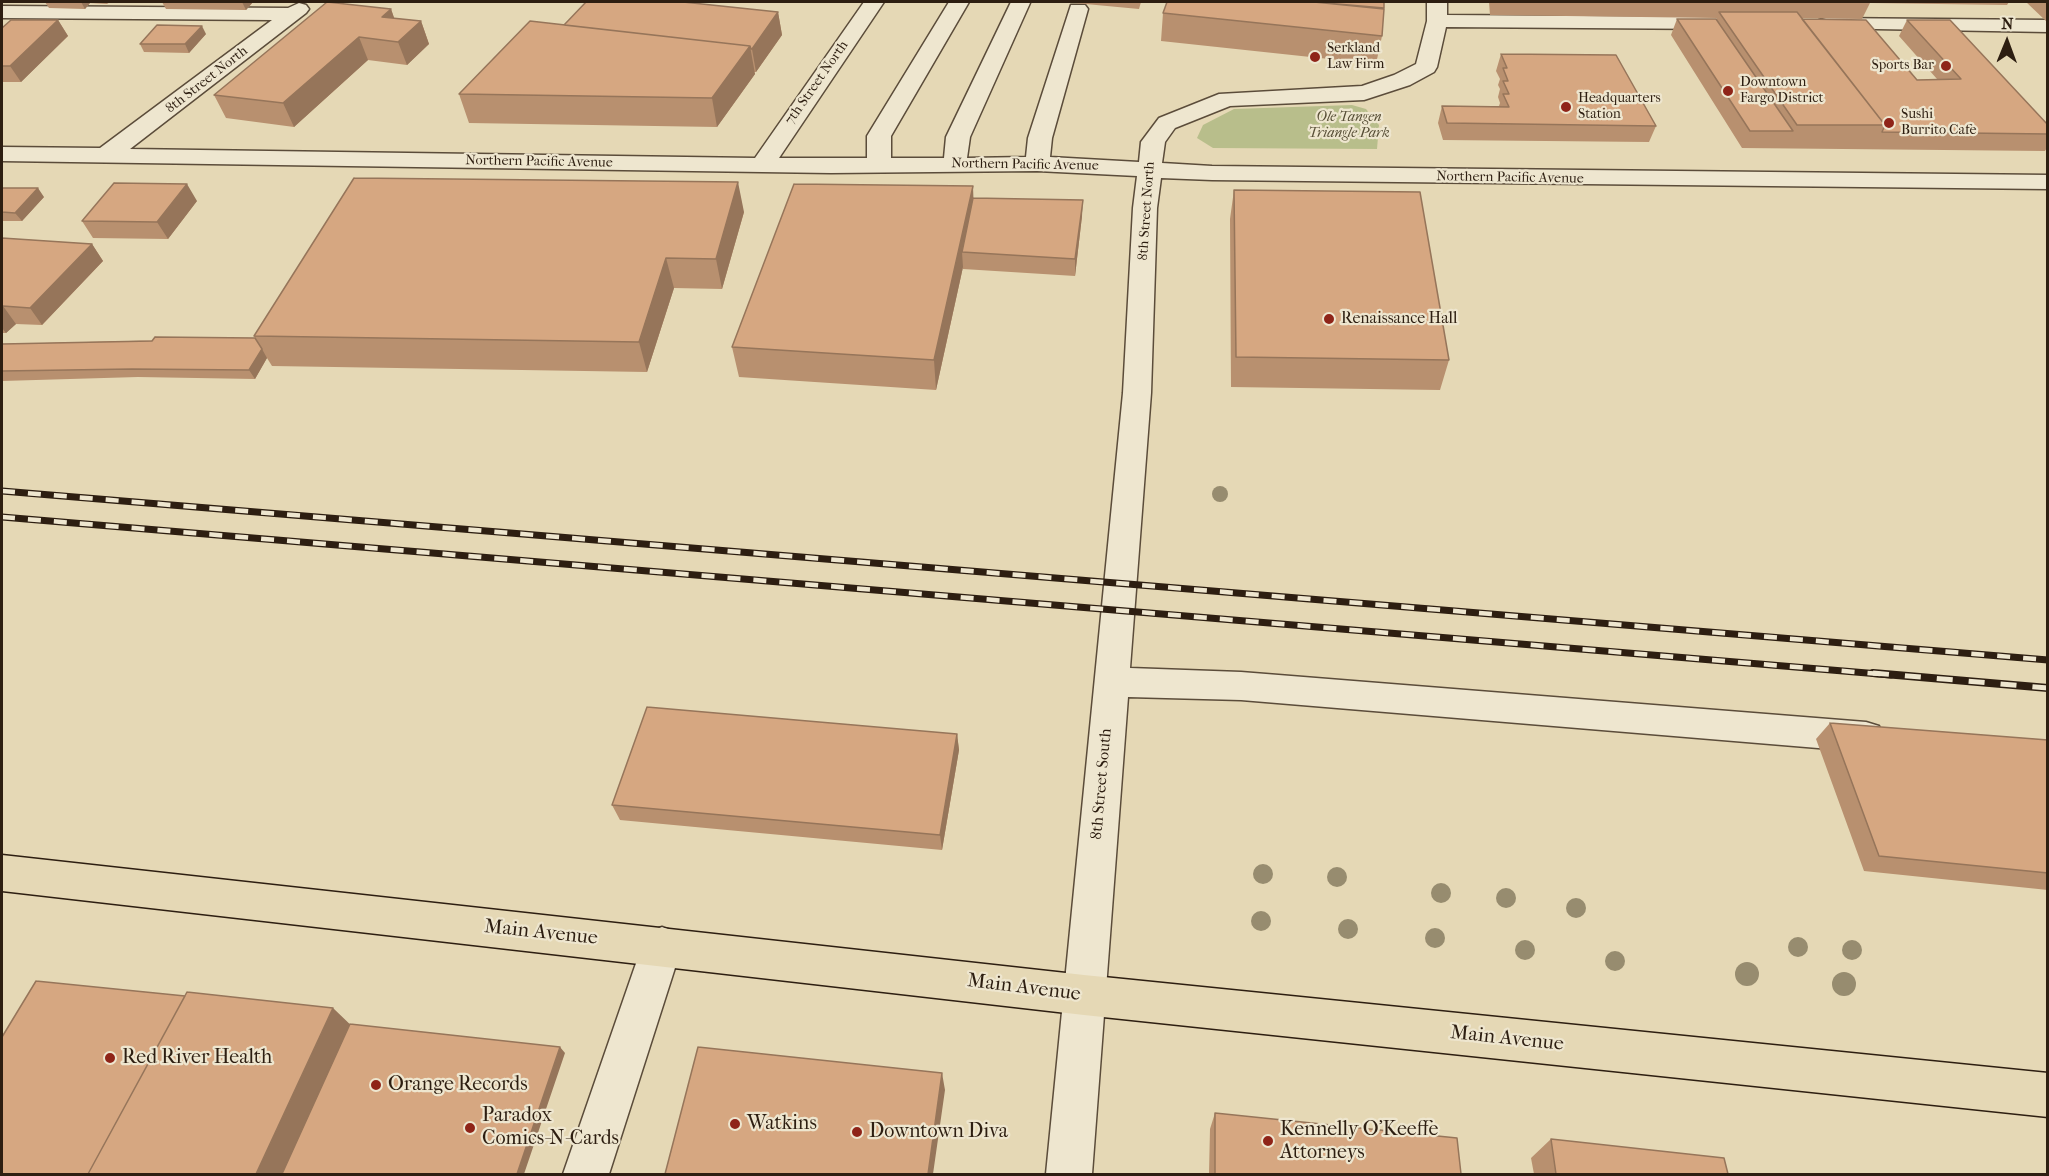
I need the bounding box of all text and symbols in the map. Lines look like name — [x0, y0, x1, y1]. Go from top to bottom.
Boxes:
north arrow — [1977, 12, 2037, 72]
text: N — [2001, 14, 2014, 33]
street label: 7th Street North — [782, 38, 852, 128]
place label: Serkland Law Firm — [1327, 41, 1384, 74]
street label: 8th Street North — [163, 43, 251, 117]
marker: Serkland Law Firm — [1308, 50, 1322, 64]
place label: Sports Bar — [1871, 58, 1934, 74]
marker: Sports Bar — [1939, 59, 1953, 73]
place label: Downtown Fargo District — [1740, 75, 1824, 108]
marker: Downtown Fargo District — [1721, 84, 1735, 98]
place label: Headquarters Station — [1578, 91, 1661, 124]
marker: Headquarters Station — [1559, 100, 1573, 114]
place label: Sushi Burrito Cafe — [1901, 107, 1976, 140]
park label: Ole Tangen Triangle Park — [1308, 110, 1390, 142]
marker: Sushi Burrito Cafe — [1882, 116, 1896, 130]
street label: Northern Pacific Avenue — [465, 152, 613, 172]
street label: Northern Pacific Avenue — [951, 155, 1099, 175]
street label: 8th Street North — [1135, 161, 1159, 261]
street label: Northern Pacific Avenue — [1436, 168, 1584, 188]
place label: Renaissance Hall — [1341, 309, 1457, 329]
marker: Renaissance Hall — [1322, 312, 1336, 326]
street label: 8th Street South — [1088, 728, 1116, 840]
street label: Main Avenue — [483, 915, 599, 951]
street label: Main Avenue — [966, 969, 1082, 1007]
street label: Main Avenue — [1449, 1021, 1565, 1057]
place label: Red River Health — [122, 1046, 272, 1070]
marker: Red River Health — [103, 1051, 117, 1065]
place label: Orange Records — [388, 1073, 528, 1097]
marker: Orange Records — [369, 1078, 383, 1092]
place label: Paradox Comics-N-Cards — [482, 1104, 619, 1151]
place label: Watkins — [747, 1112, 817, 1136]
marker: Watkins — [728, 1117, 742, 1131]
place label: Kennelly O'Keeffe Attorneys — [1280, 1118, 1438, 1165]
place label: Downtown Diva — [869, 1120, 1008, 1144]
marker: Paradox Comics-N-Cards — [463, 1121, 477, 1135]
marker: Downtown Diva — [850, 1125, 864, 1139]
marker: Kennelly O'Keeffe Attorneys — [1261, 1134, 1275, 1148]

